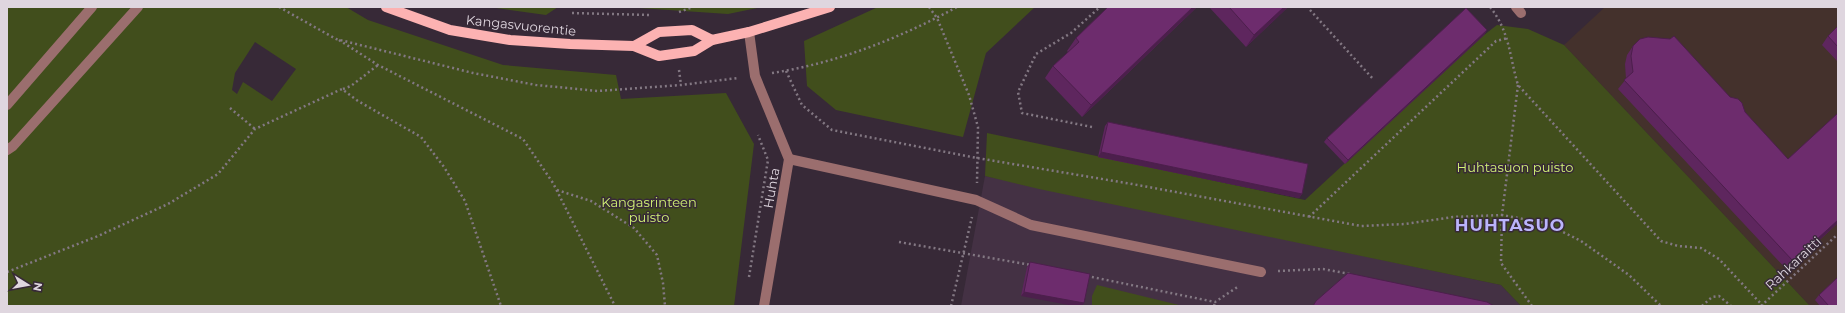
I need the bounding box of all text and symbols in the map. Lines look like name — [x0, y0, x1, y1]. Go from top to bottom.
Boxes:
street label: Kangasvuorentie — [465, 11, 577, 39]
park label: Huhtasuon puisto — [1457, 159, 1573, 175]
street label: Huhta — [760, 167, 782, 209]
park label: Kangasrinteen puisto — [601, 194, 697, 225]
district label: HUHTASUO — [1455, 215, 1565, 235]
street label: Rahkaraitti — [1762, 233, 1824, 293]
north arrow — [8, 265, 48, 305]
text: N — [30, 281, 46, 293]

